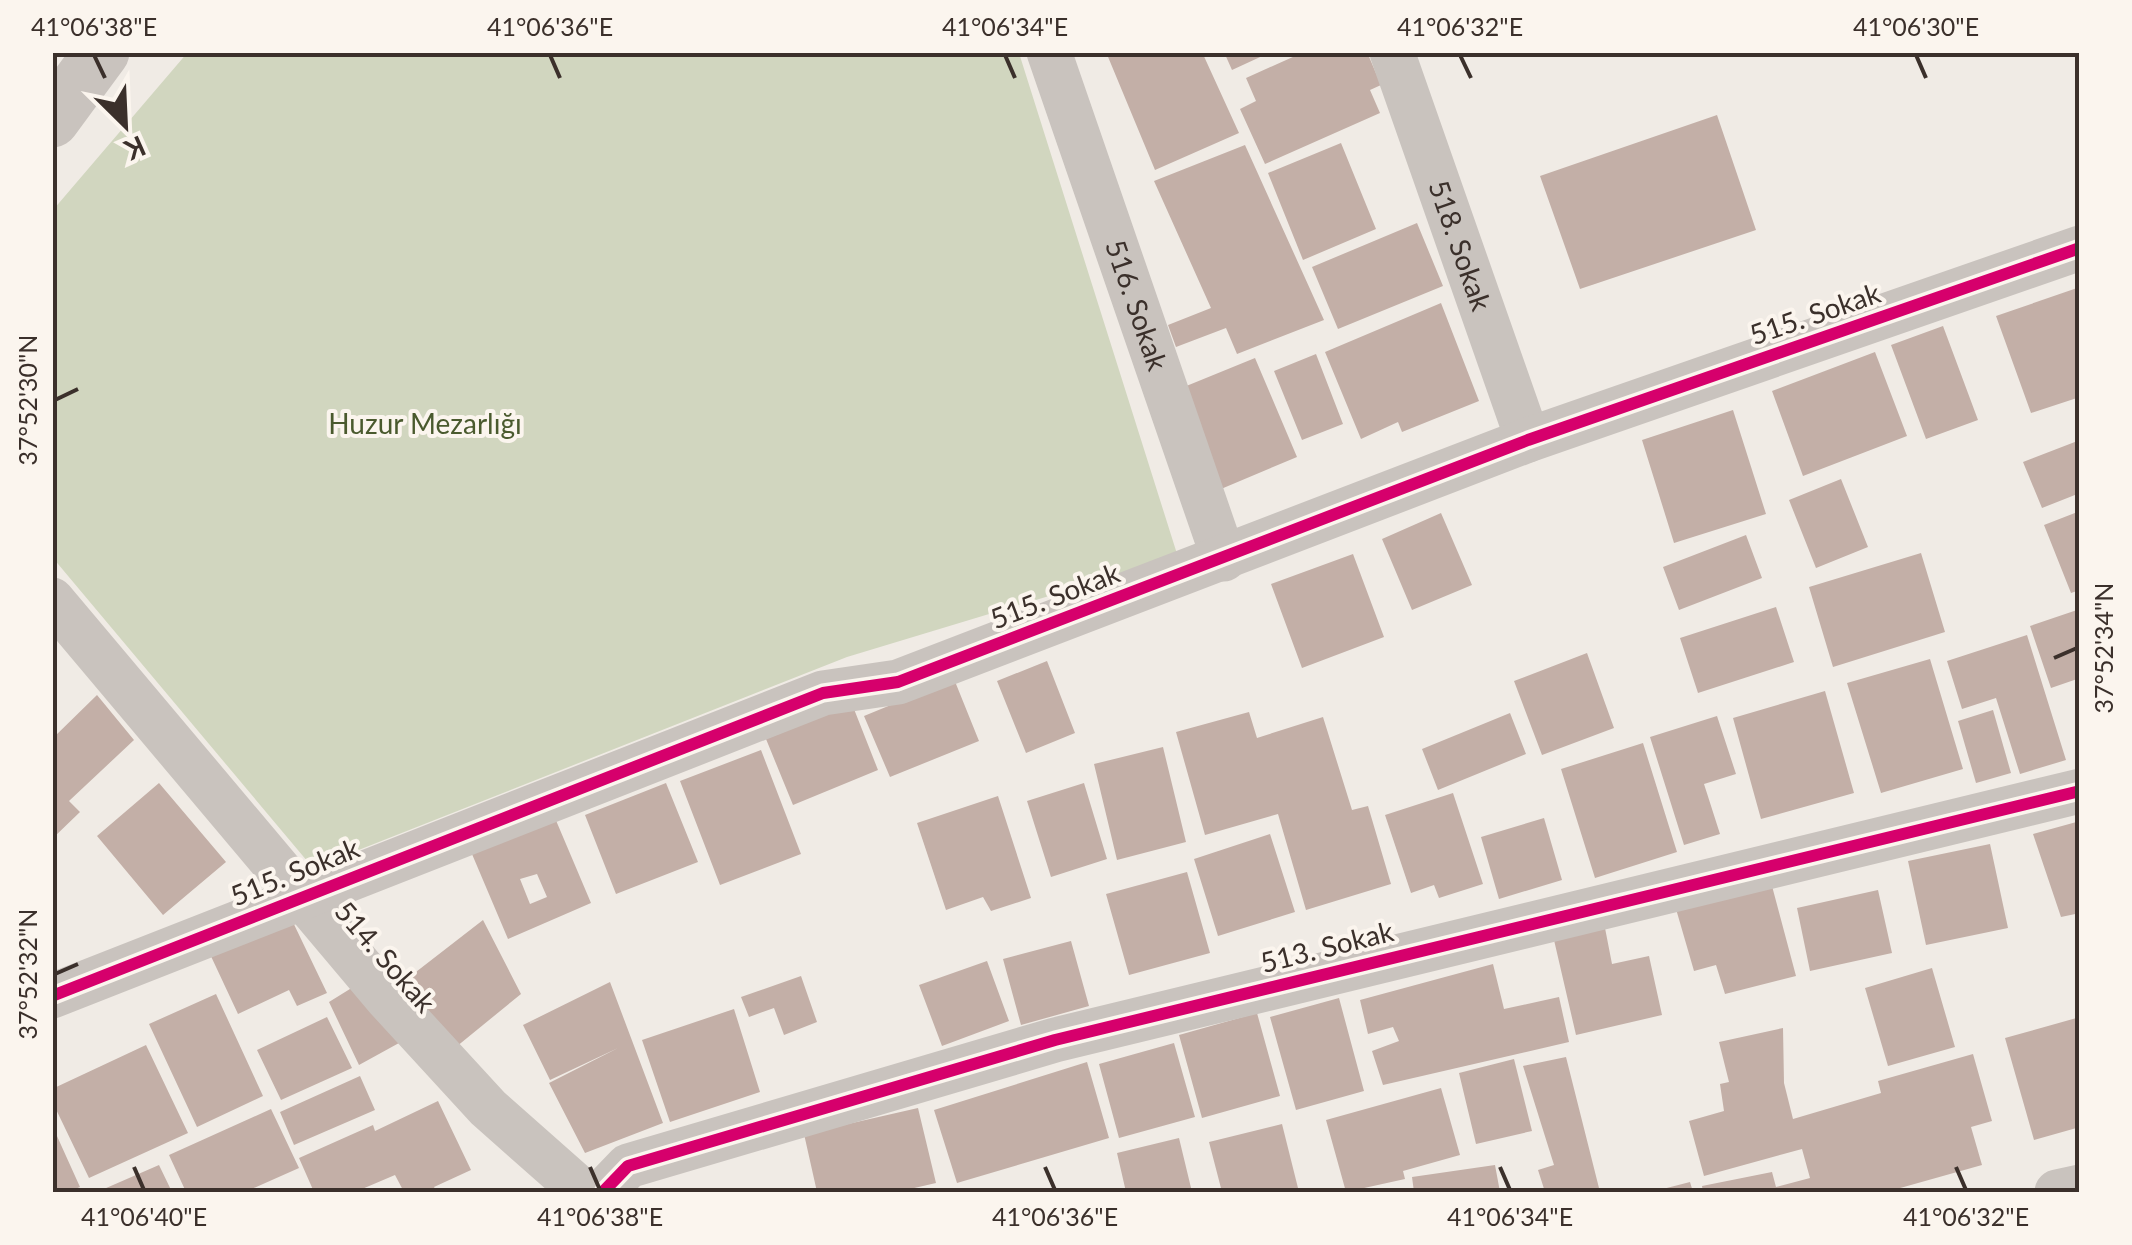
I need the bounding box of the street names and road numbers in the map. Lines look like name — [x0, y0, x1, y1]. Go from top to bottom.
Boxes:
street label: 518. Sokak — [1422, 175, 1500, 316]
street label: 516. Sokak — [1099, 235, 1176, 376]
street label: 515. Sokak — [1745, 275, 1885, 351]
street label: 515. Sokak — [985, 555, 1125, 635]
street label: 515. Sokak — [225, 830, 365, 912]
street label: 514. Sokak — [328, 894, 444, 1019]
street label: 513. Sokak — [1257, 913, 1398, 979]

